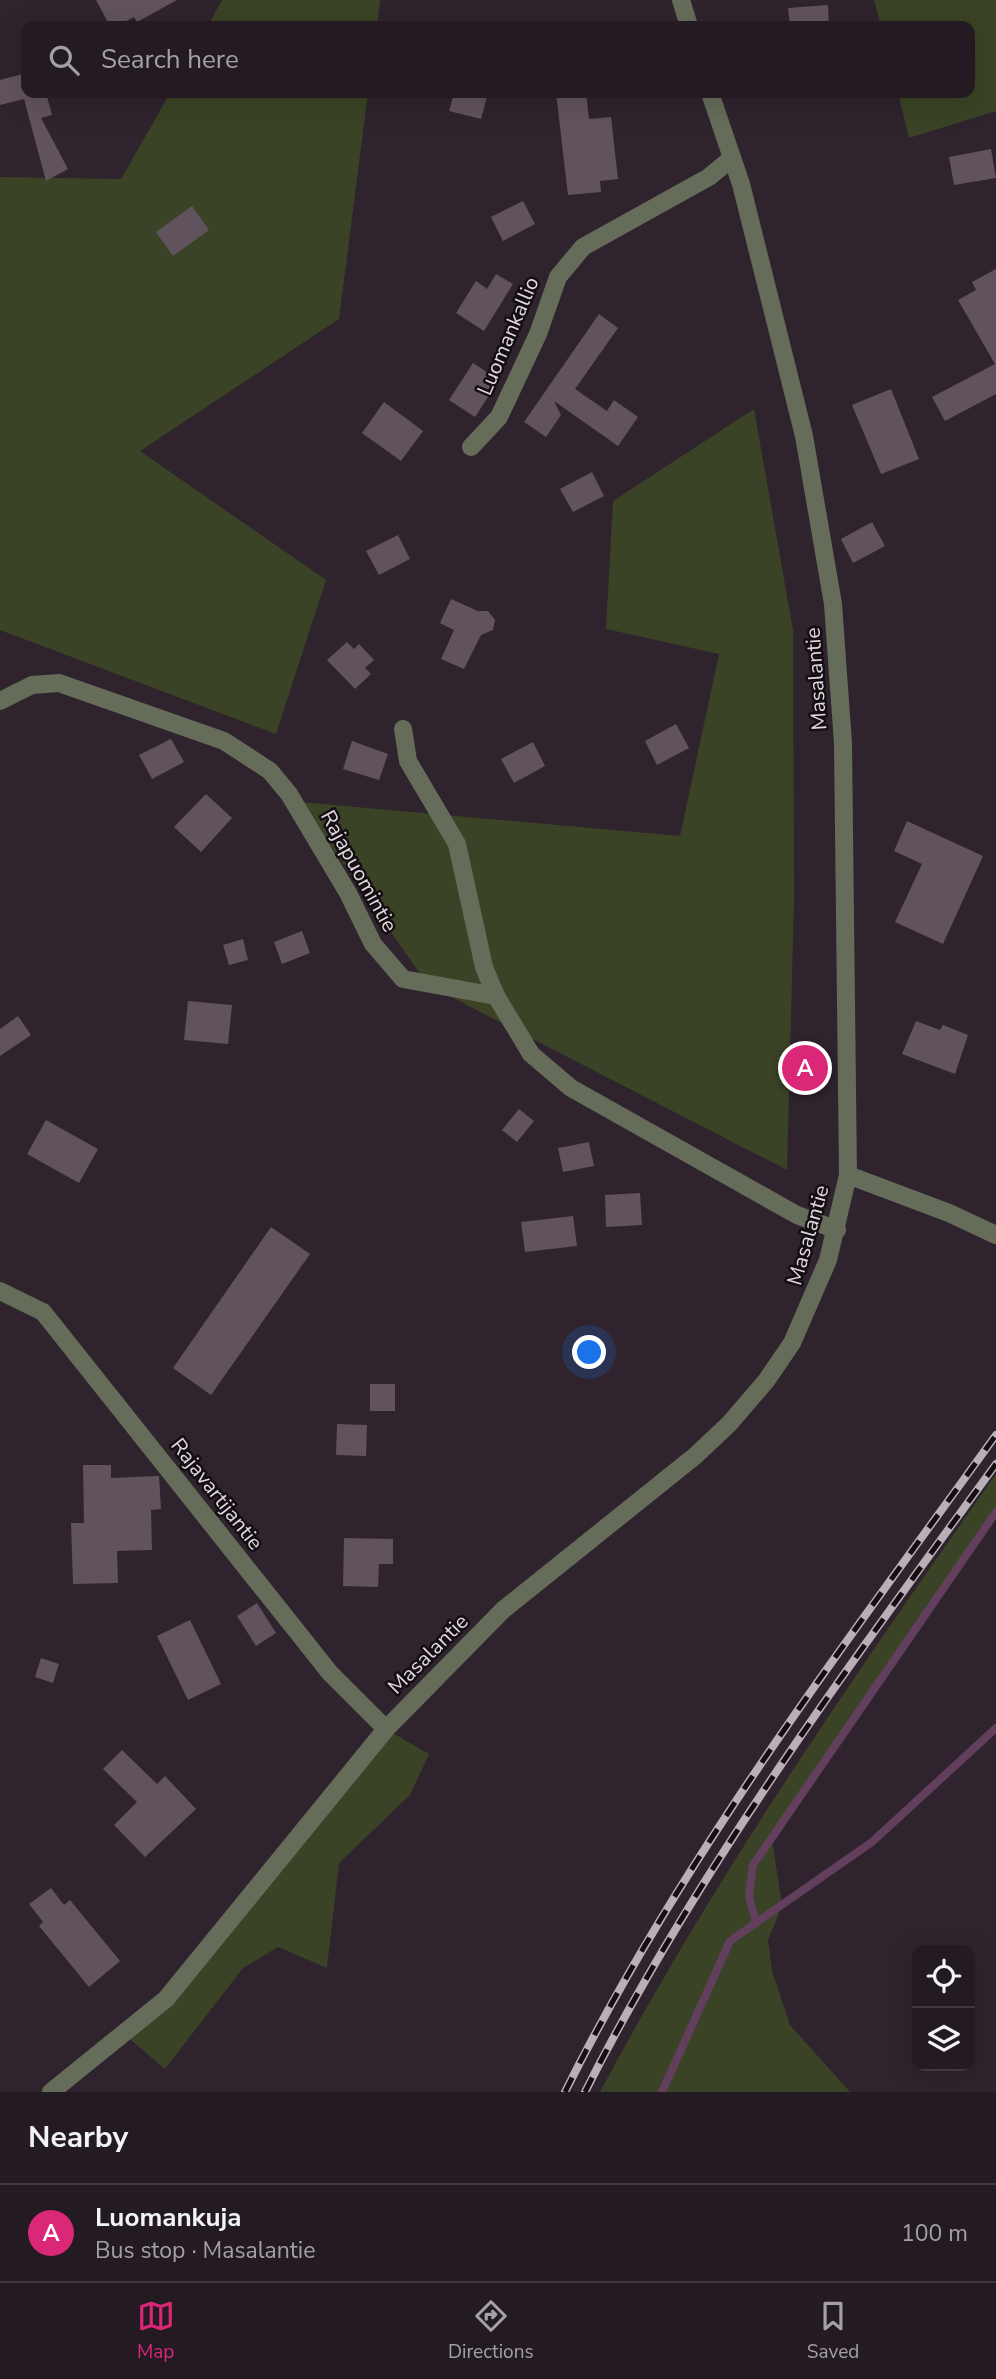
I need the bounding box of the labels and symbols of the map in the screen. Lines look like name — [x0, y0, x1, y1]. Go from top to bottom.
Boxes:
street label: Luomankallio — [470, 272, 546, 400]
street label: Masalantie — [798, 627, 834, 731]
street label: Rajapuomintie — [314, 805, 404, 937]
pin: A — [782, 1042, 828, 1094]
street label: Masalantie — [780, 1182, 836, 1288]
your location — [572, 1335, 606, 1369]
street label: Rajavartijantie — [165, 1432, 269, 1556]
street label: Masalantie — [382, 1608, 474, 1700]

